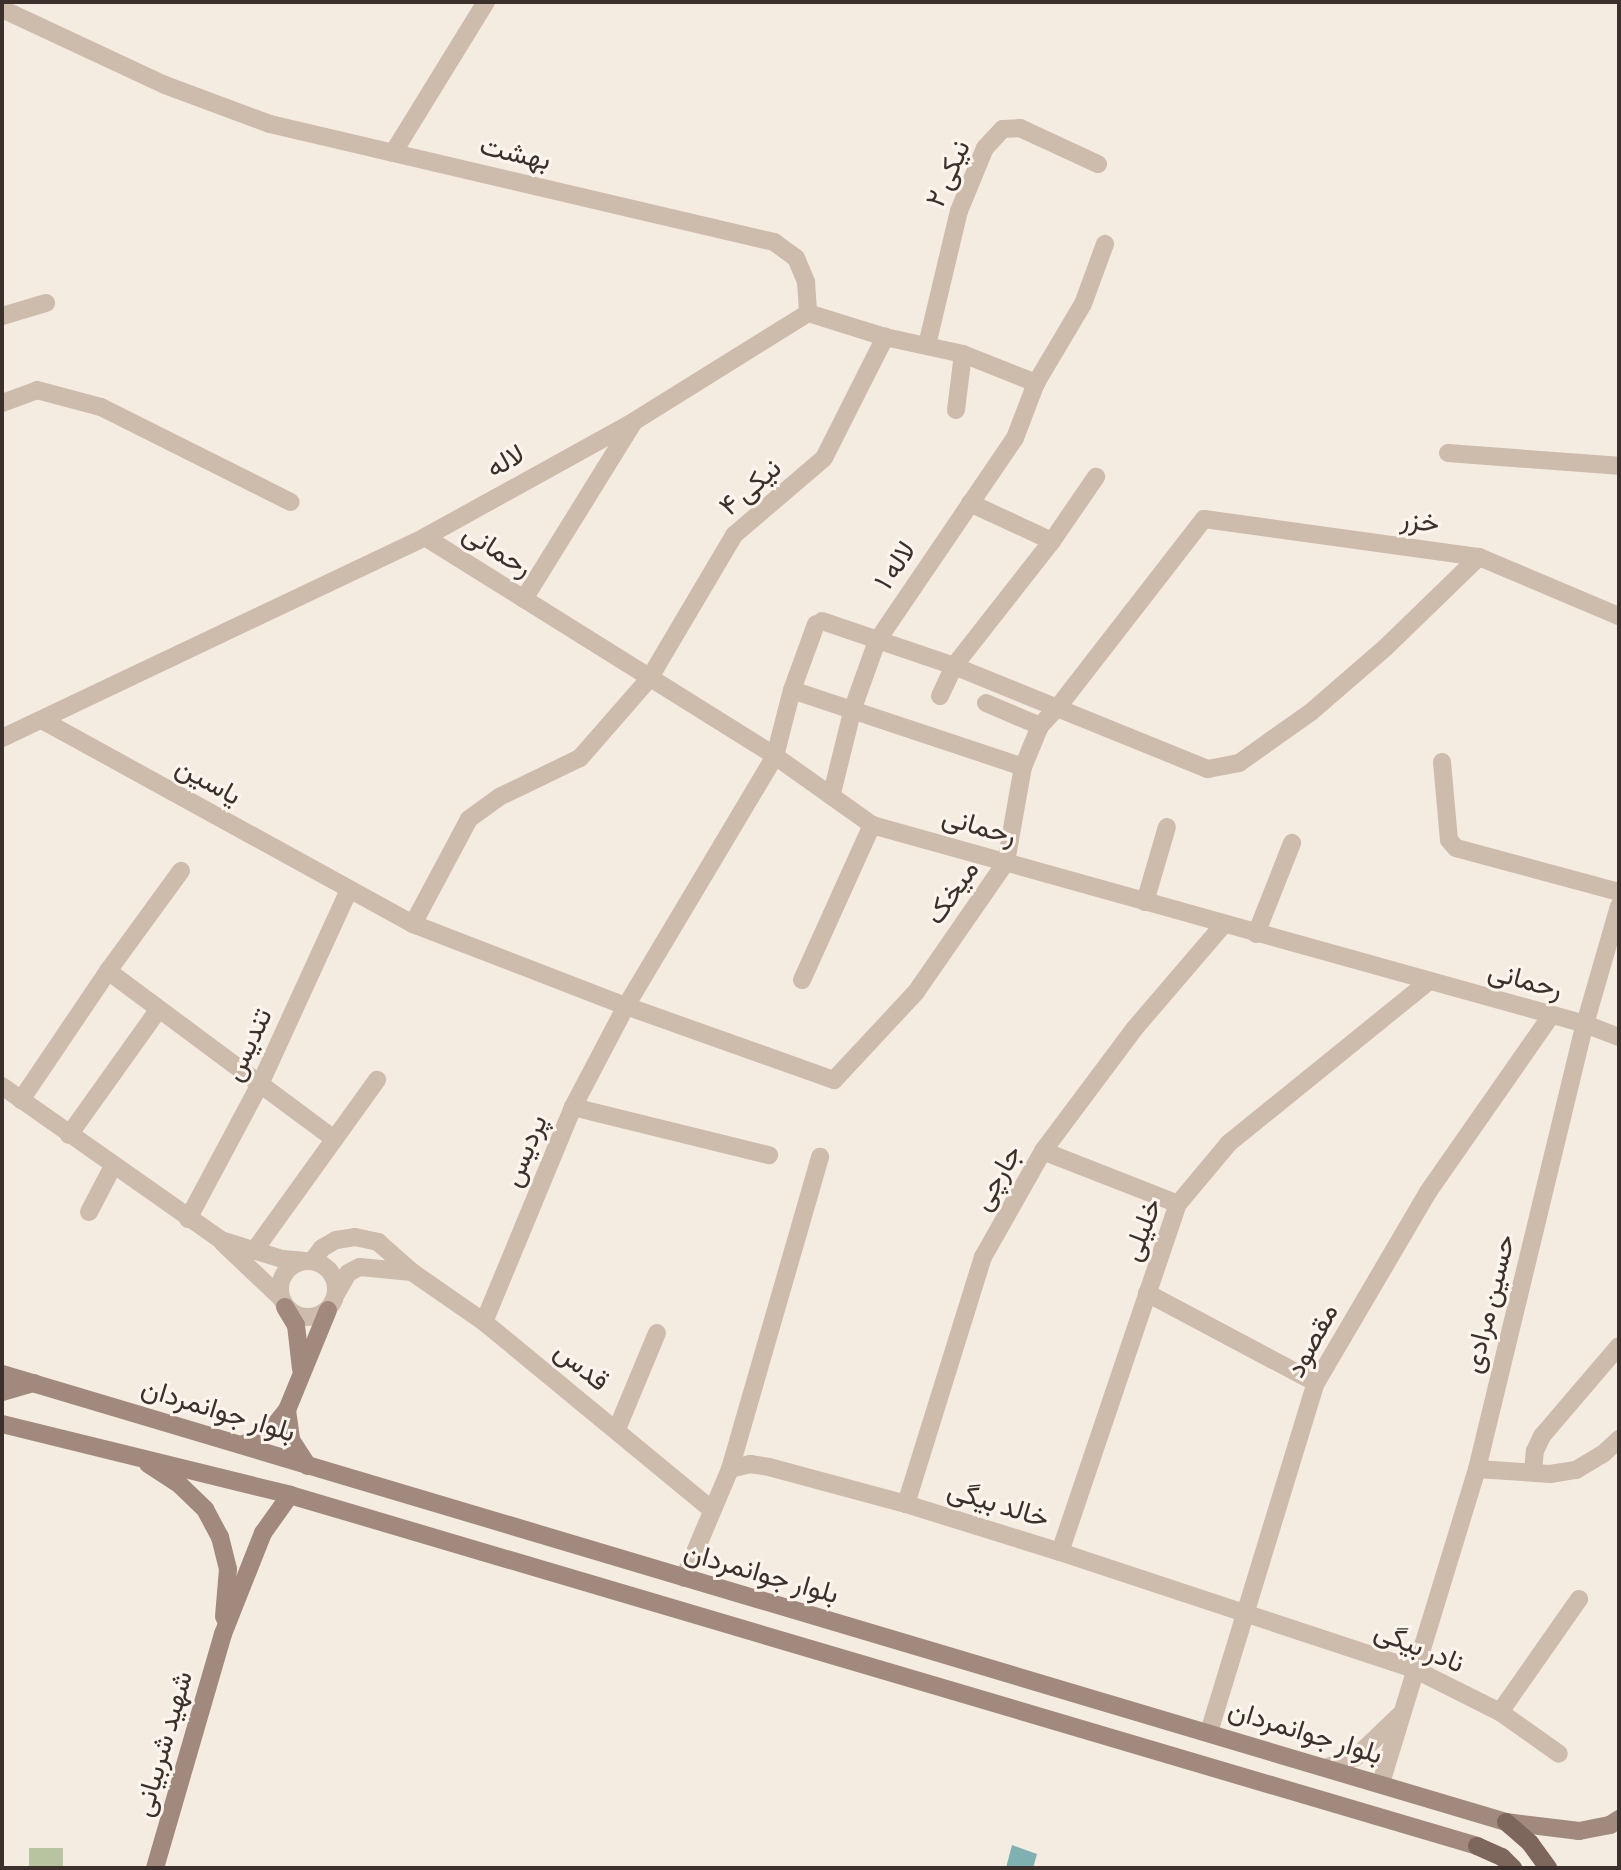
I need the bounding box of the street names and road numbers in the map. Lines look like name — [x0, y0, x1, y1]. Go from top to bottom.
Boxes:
street label: بهشت — [476, 130, 554, 178]
street label: نیکی ۲ — [919, 135, 979, 213]
street label: لاله — [481, 438, 531, 486]
street label: نیکی ۴ — [713, 452, 789, 524]
street label: خزر — [1398, 503, 1442, 541]
street label: رحمانی — [456, 517, 538, 585]
street label: لاله ۱ — [868, 535, 924, 597]
street label: یاسین — [169, 750, 247, 814]
street label: رحمانی — [938, 800, 1020, 854]
street label: میخک — [919, 854, 987, 932]
street label: رحمانی — [1484, 955, 1566, 1007]
street label: تندیس — [218, 1003, 280, 1087]
street label: پردیس — [496, 1110, 556, 1192]
street label: جارچی — [966, 1139, 1030, 1217]
street label: خلیلی — [1116, 1194, 1170, 1266]
street label: حسین مرادی — [1457, 1231, 1523, 1377]
street label: مقصود — [1280, 1298, 1346, 1384]
street label: قدس — [547, 1335, 615, 1399]
street label: بلوار جوانمردان — [137, 1372, 299, 1450]
street label: خالد بیگی — [943, 1474, 1053, 1536]
street label: بلوار جوانمردان — [680, 1536, 842, 1612]
street label: نادر بیگی — [1369, 1615, 1469, 1681]
street label: شهید شربیانی — [127, 1667, 201, 1821]
street label: بلوار جوانمردان — [1224, 1694, 1386, 1772]

